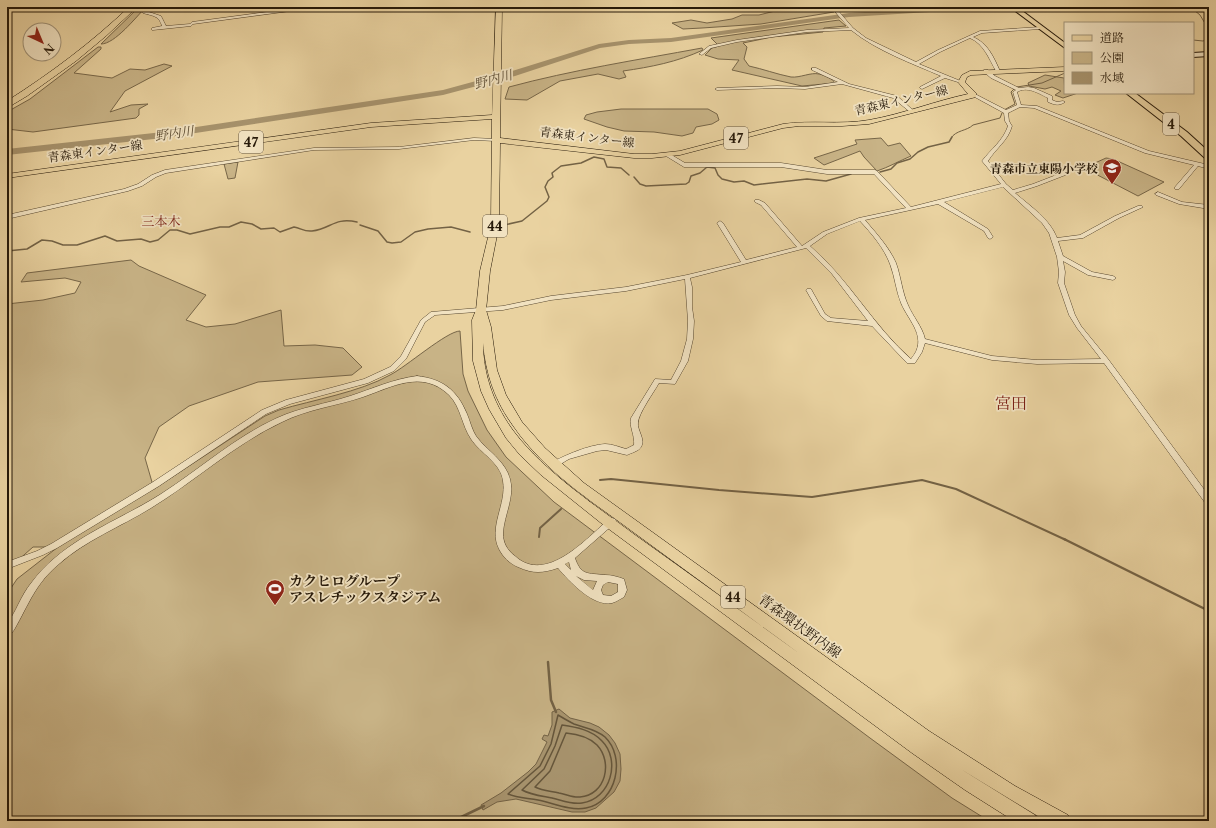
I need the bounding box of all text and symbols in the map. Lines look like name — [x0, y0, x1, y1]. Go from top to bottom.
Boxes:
north arrow — [22, 22, 62, 62]
legend — [1064, 22, 1194, 94]
text: 道路 — [1100, 30, 1124, 45]
text: N — [40, 41, 57, 58]
text: 公園 — [1100, 50, 1124, 65]
water label: 野内川 — [472, 66, 516, 92]
text: 水域 — [1100, 70, 1124, 85]
street label: 青森東インター線 — [853, 82, 949, 118]
road number: 4 — [1163, 113, 1179, 135]
water label: 野内川 — [154, 122, 196, 144]
street label: 青森東インター線 — [539, 124, 635, 150]
road number: 47 — [724, 127, 748, 149]
road number: 47 — [239, 131, 263, 153]
street label: 青森東インター線 — [47, 137, 143, 165]
school or university icon: 青森市立東陽小学校 — [1101, 157, 1123, 185]
place label: 青森市立東陽小学校 — [990, 161, 1098, 176]
district label: 三本木 — [141, 213, 181, 229]
road number: 44 — [483, 215, 507, 237]
district label: 宮田 — [995, 393, 1027, 413]
place label: カクヒログループ アスレチックスタジアム — [289, 572, 441, 606]
sports icon: カクヒログループ アスレチックスタジアム — [264, 578, 286, 606]
road number: 44 — [721, 586, 745, 608]
street label: 青森環状野内線 — [755, 590, 845, 662]

